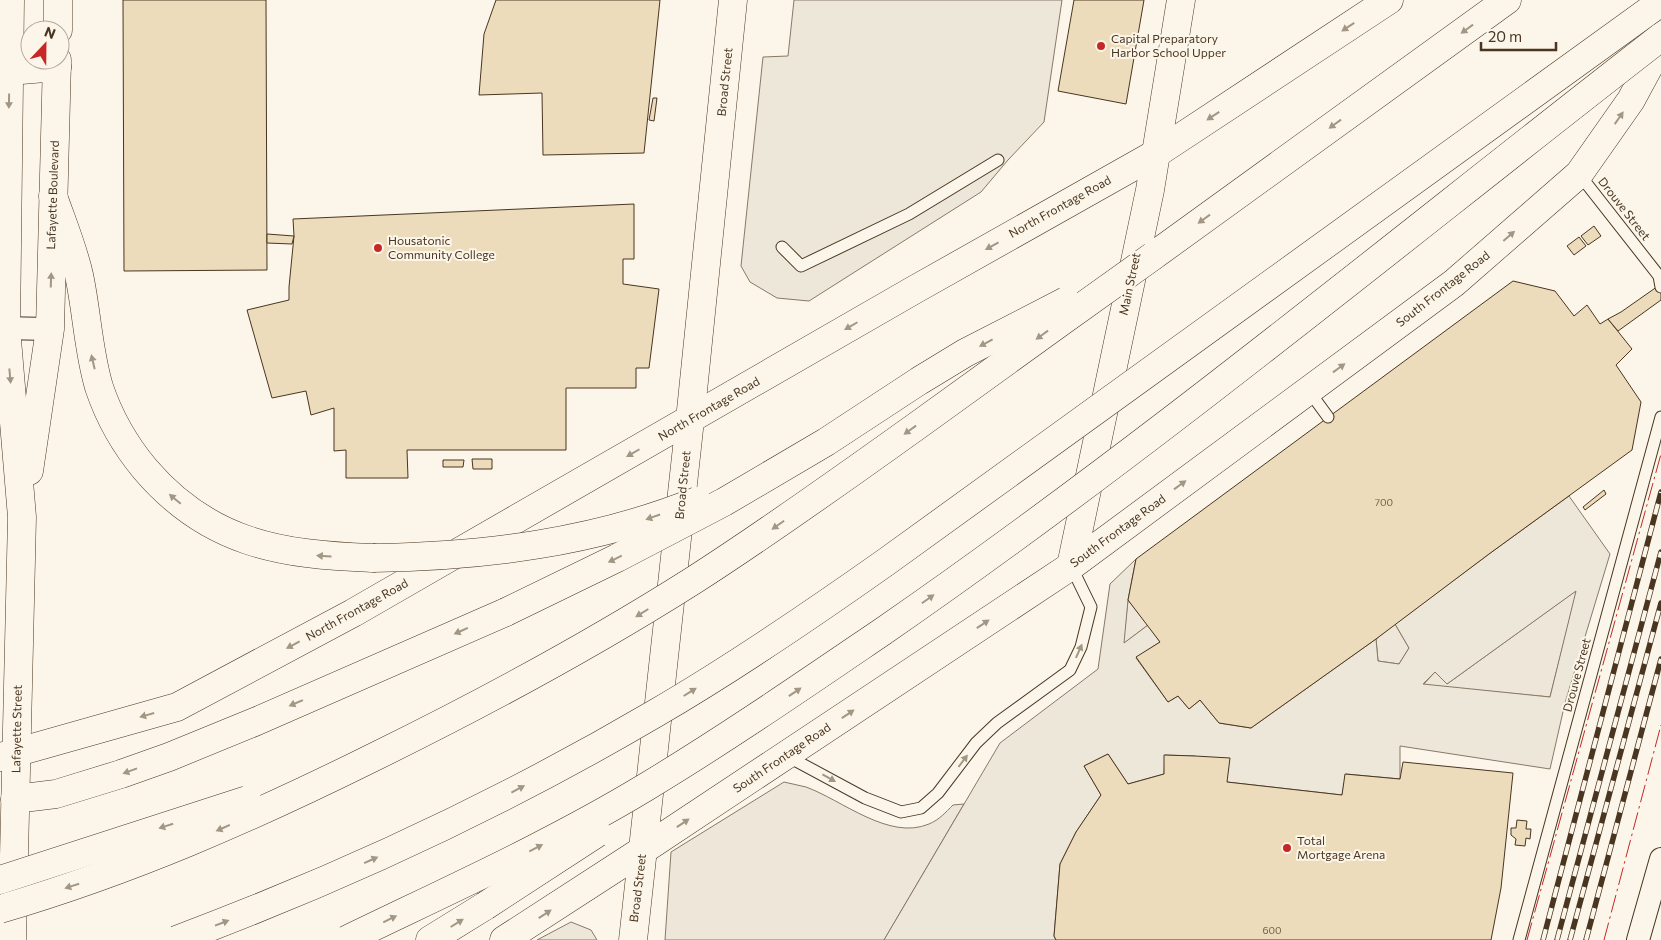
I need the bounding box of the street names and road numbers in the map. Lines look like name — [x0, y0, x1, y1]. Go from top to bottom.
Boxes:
street label: Broad Street — [713, 47, 735, 117]
street label: Lafayette Boulevard — [43, 140, 61, 250]
street label: North Frontage Road — [1006, 172, 1113, 240]
street label: Drouve Street — [1596, 174, 1654, 243]
street label: South Frontage Road — [1393, 247, 1492, 329]
street label: Main Street — [1116, 251, 1143, 316]
street label: North Frontage Road — [655, 373, 762, 443]
street label: Broad Street — [671, 450, 693, 520]
street label: South Frontage Road — [1067, 491, 1168, 570]
street label: North Frontage Road — [303, 575, 410, 643]
street label: Drouve Street — [1559, 636, 1593, 713]
street label: Lafayette Street — [8, 685, 24, 773]
street label: South Frontage Road — [730, 719, 833, 795]
street label: Broad Street — [626, 853, 648, 923]

